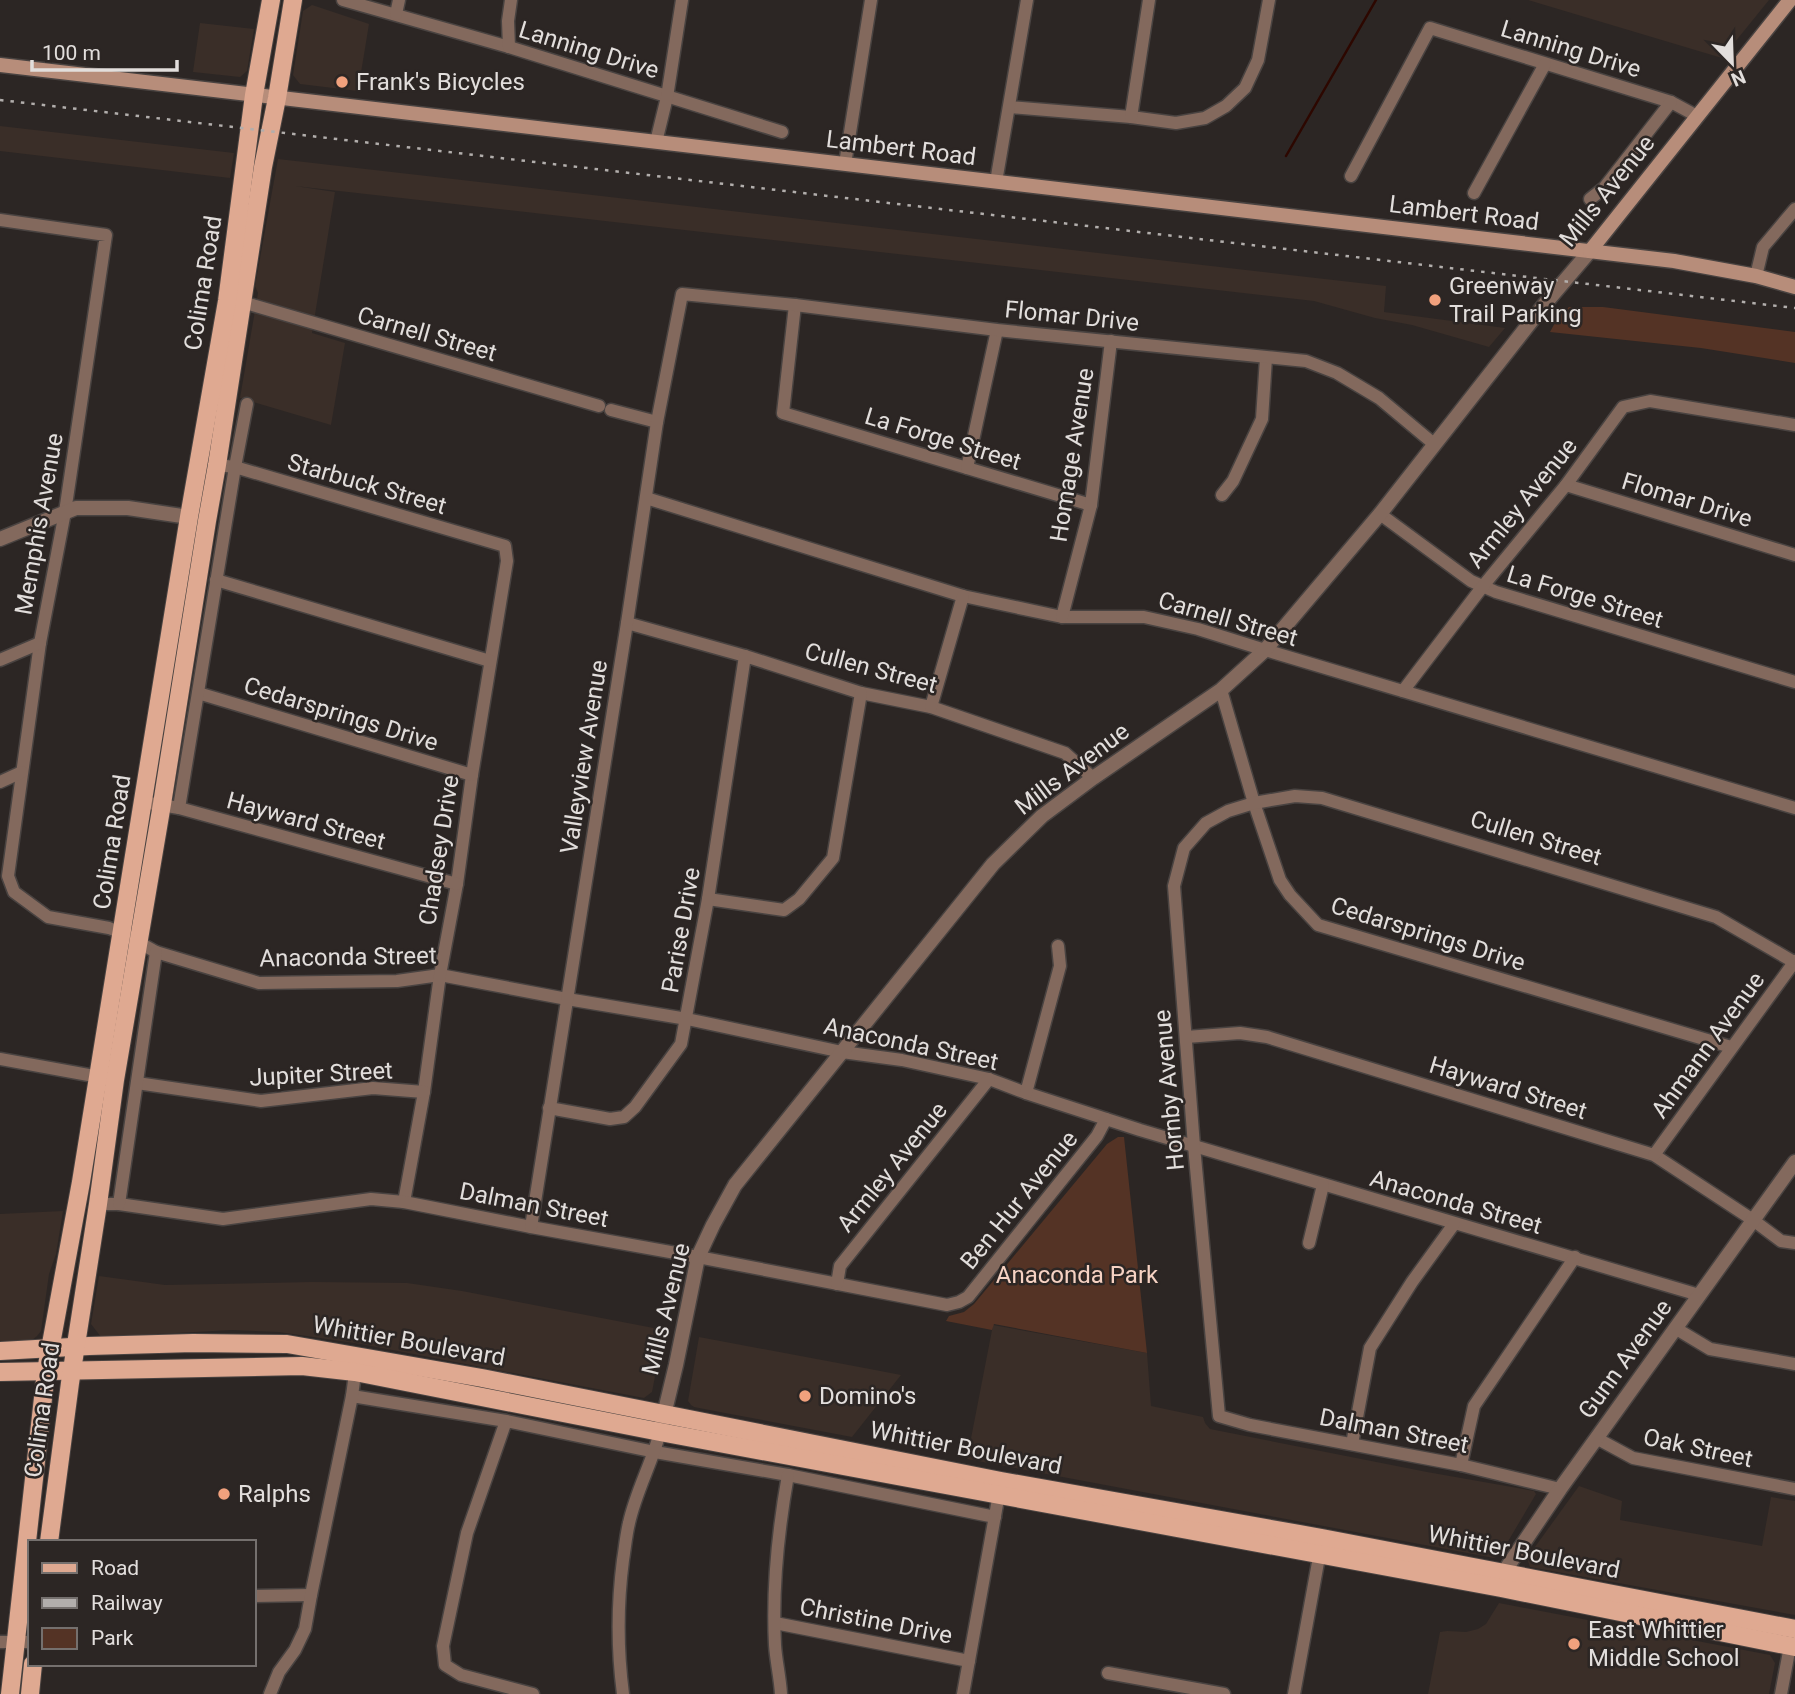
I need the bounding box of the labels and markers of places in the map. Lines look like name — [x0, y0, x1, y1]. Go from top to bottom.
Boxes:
place label: Frank's Bicycles — [356, 68, 525, 96]
marker: Frank's Bicycles — [334, 74, 350, 90]
place label: Greenway Trail Parking — [1449, 272, 1582, 328]
marker: Greenway Trail Parking — [1427, 292, 1443, 308]
place label: Domino's — [819, 1382, 916, 1410]
marker: Domino's — [797, 1388, 813, 1404]
place label: Ralphs — [238, 1480, 311, 1508]
marker: Ralphs — [216, 1486, 232, 1502]
place label: East Whittier Middle School — [1588, 1616, 1740, 1672]
marker: East Whittier Middle School — [1566, 1636, 1582, 1652]

